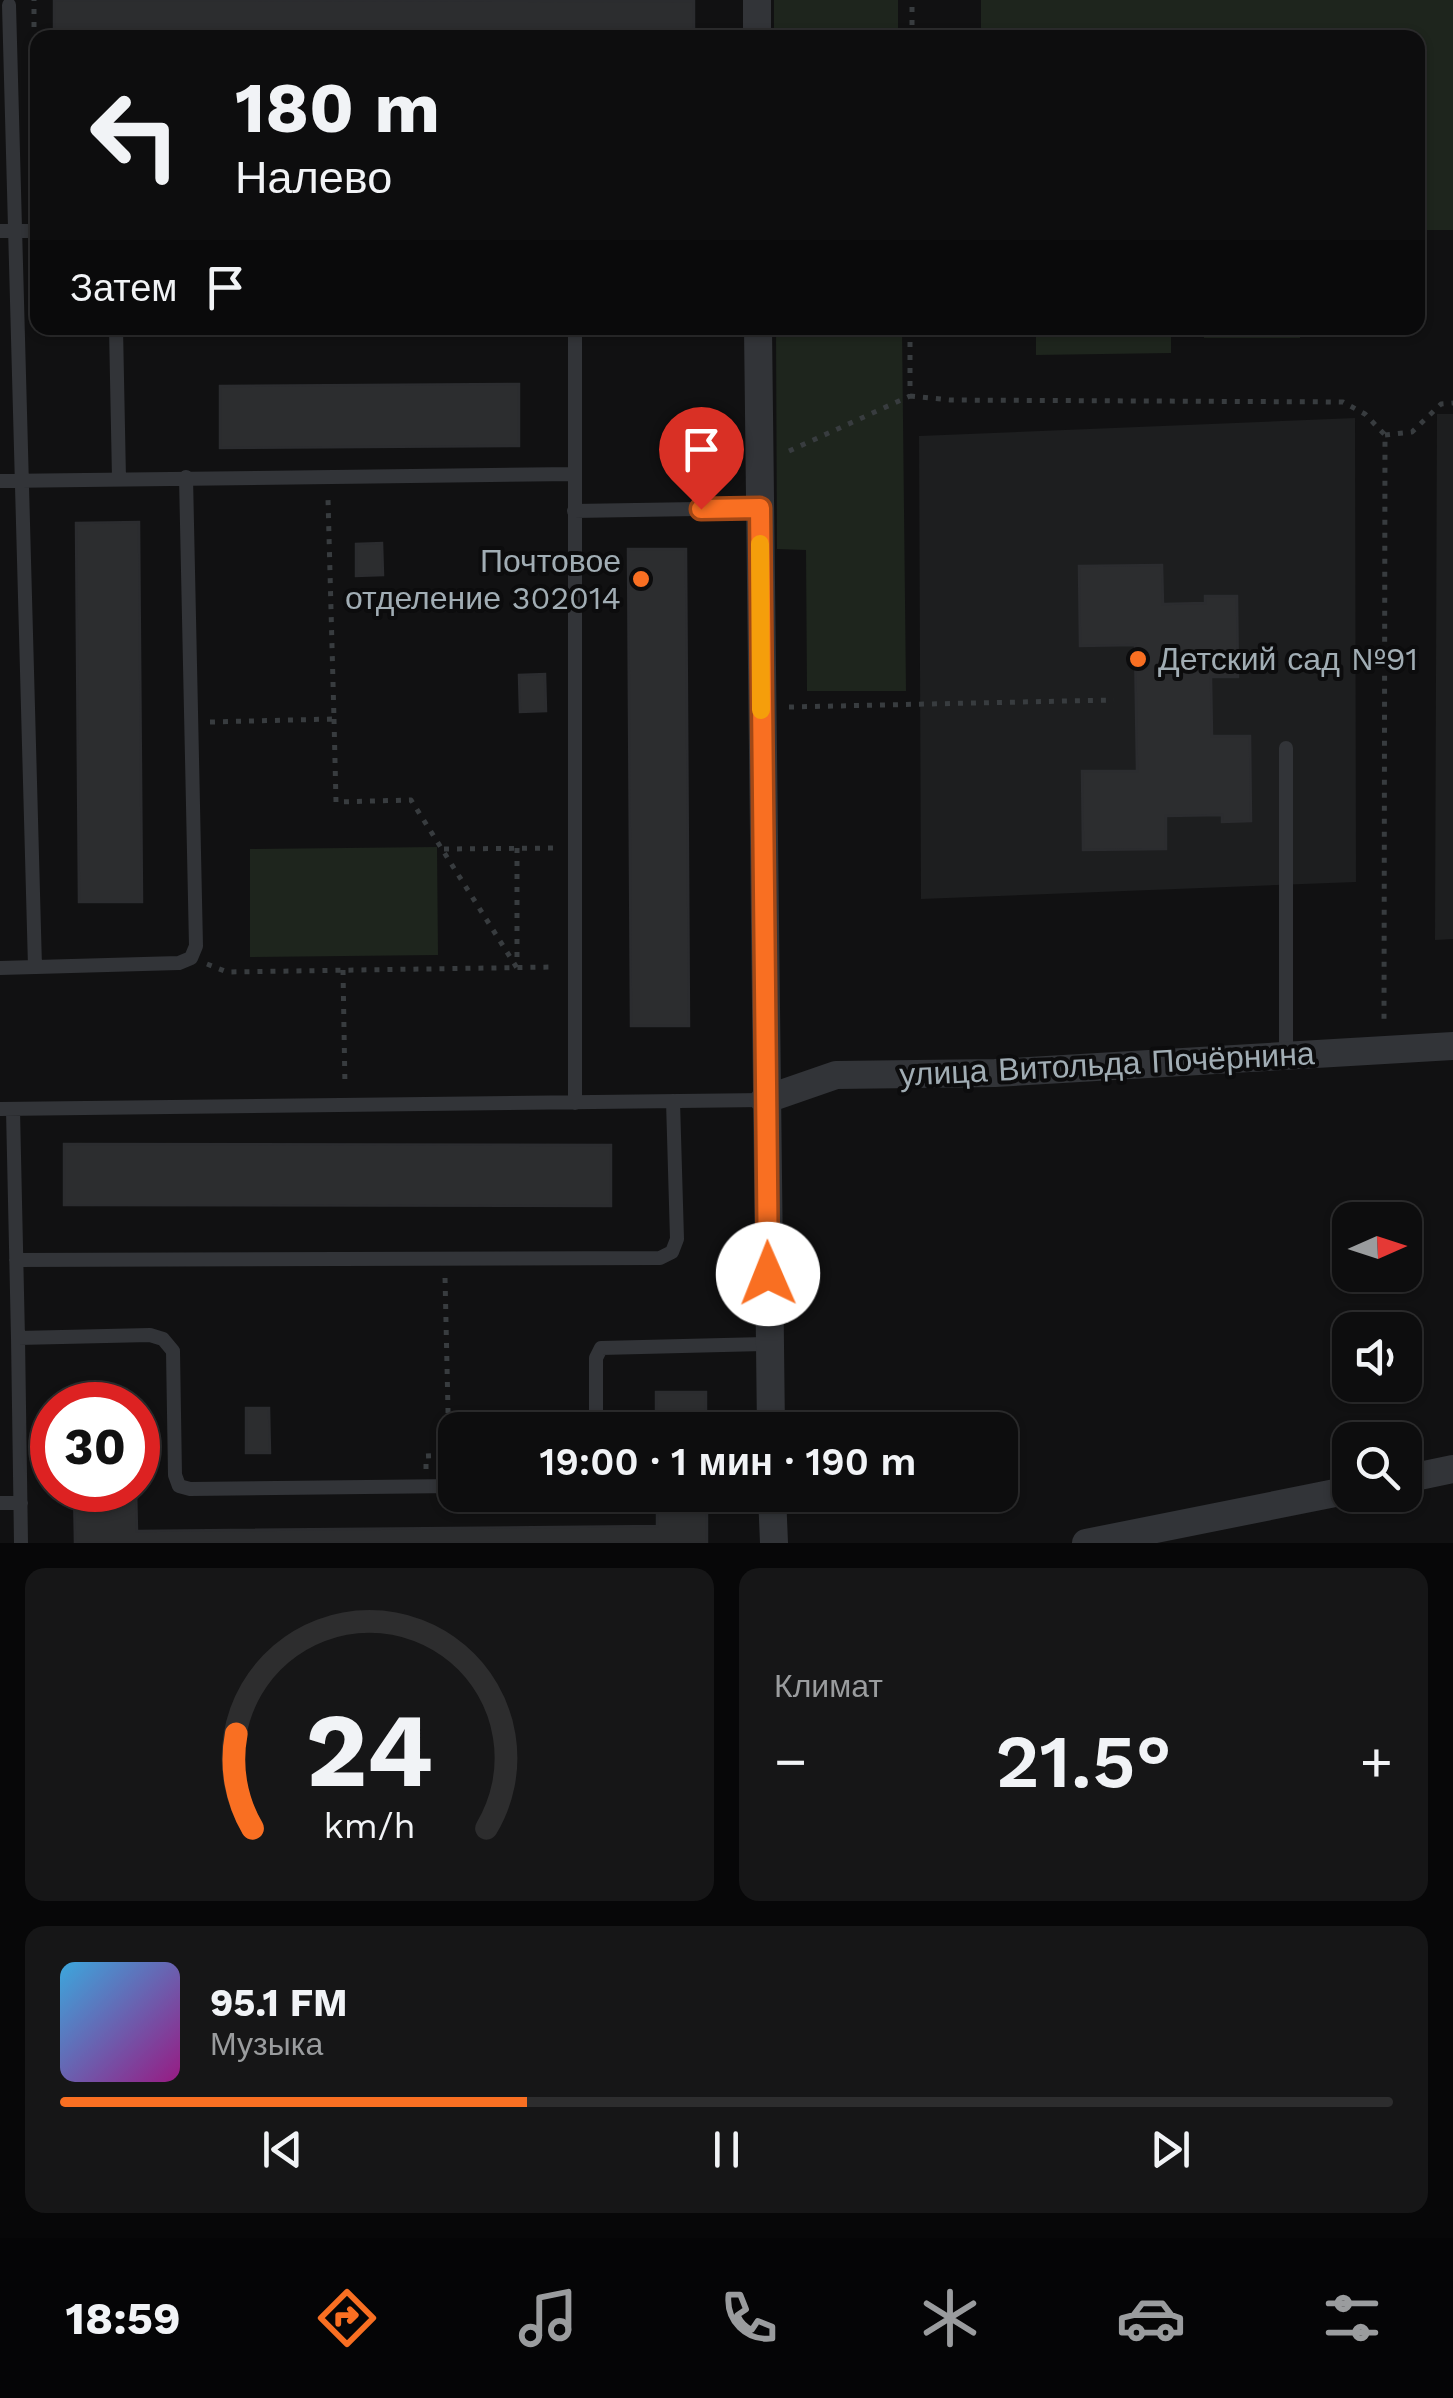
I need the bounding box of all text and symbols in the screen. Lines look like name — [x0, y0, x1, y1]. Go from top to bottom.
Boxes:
text: 180 m — [235, 67, 440, 149]
icon: left — [70, 70, 200, 200]
text: Налево — [235, 151, 392, 204]
icon: arrive — [198, 260, 253, 315]
text: Затем — [70, 266, 178, 310]
pin — [659, 407, 744, 510]
icon: arrive — [674, 422, 729, 477]
place label: Почтовое отделение 302014 — [345, 542, 621, 617]
marker: Почтовое отделение 302014 — [630, 568, 652, 590]
place label: Детский сад №91 — [1158, 640, 1418, 678]
marker: Детский сад №91 — [1127, 648, 1149, 670]
street label: улица Витольда Почёрнина — [898, 1034, 1316, 1094]
north arrow — [1332, 1202, 1422, 1292]
map controls — [1332, 1202, 1422, 1512]
position arrow — [716, 1222, 820, 1326]
button: sound — [1332, 1312, 1422, 1402]
speed limit sign: 30 — [30, 1382, 160, 1512]
button: search — [1332, 1422, 1422, 1512]
text: 19:00 · 1 мин · 190 m — [540, 1440, 916, 1484]
text: Климат — [774, 1667, 883, 1705]
text: 24 — [306, 1689, 433, 1811]
text: 21.5° — [995, 1717, 1172, 1805]
text: − — [774, 1729, 807, 1793]
text: + — [1360, 1729, 1393, 1793]
text: km/h — [323, 1805, 416, 1847]
text: 95.1 FM — [210, 1981, 348, 2025]
text: Музыка — [210, 2025, 323, 2063]
icon: previous — [255, 2122, 310, 2177]
icon: pause — [699, 2122, 754, 2177]
icon: next — [1143, 2122, 1198, 2177]
icon: directions — [312, 2283, 382, 2353]
icon: music — [513, 2283, 583, 2353]
icon: phone — [714, 2283, 784, 2353]
icon: climate — [915, 2283, 985, 2353]
icon: car — [1116, 2283, 1186, 2353]
icon: filters — [1317, 2283, 1387, 2353]
text: 18:59 — [66, 2292, 181, 2345]

